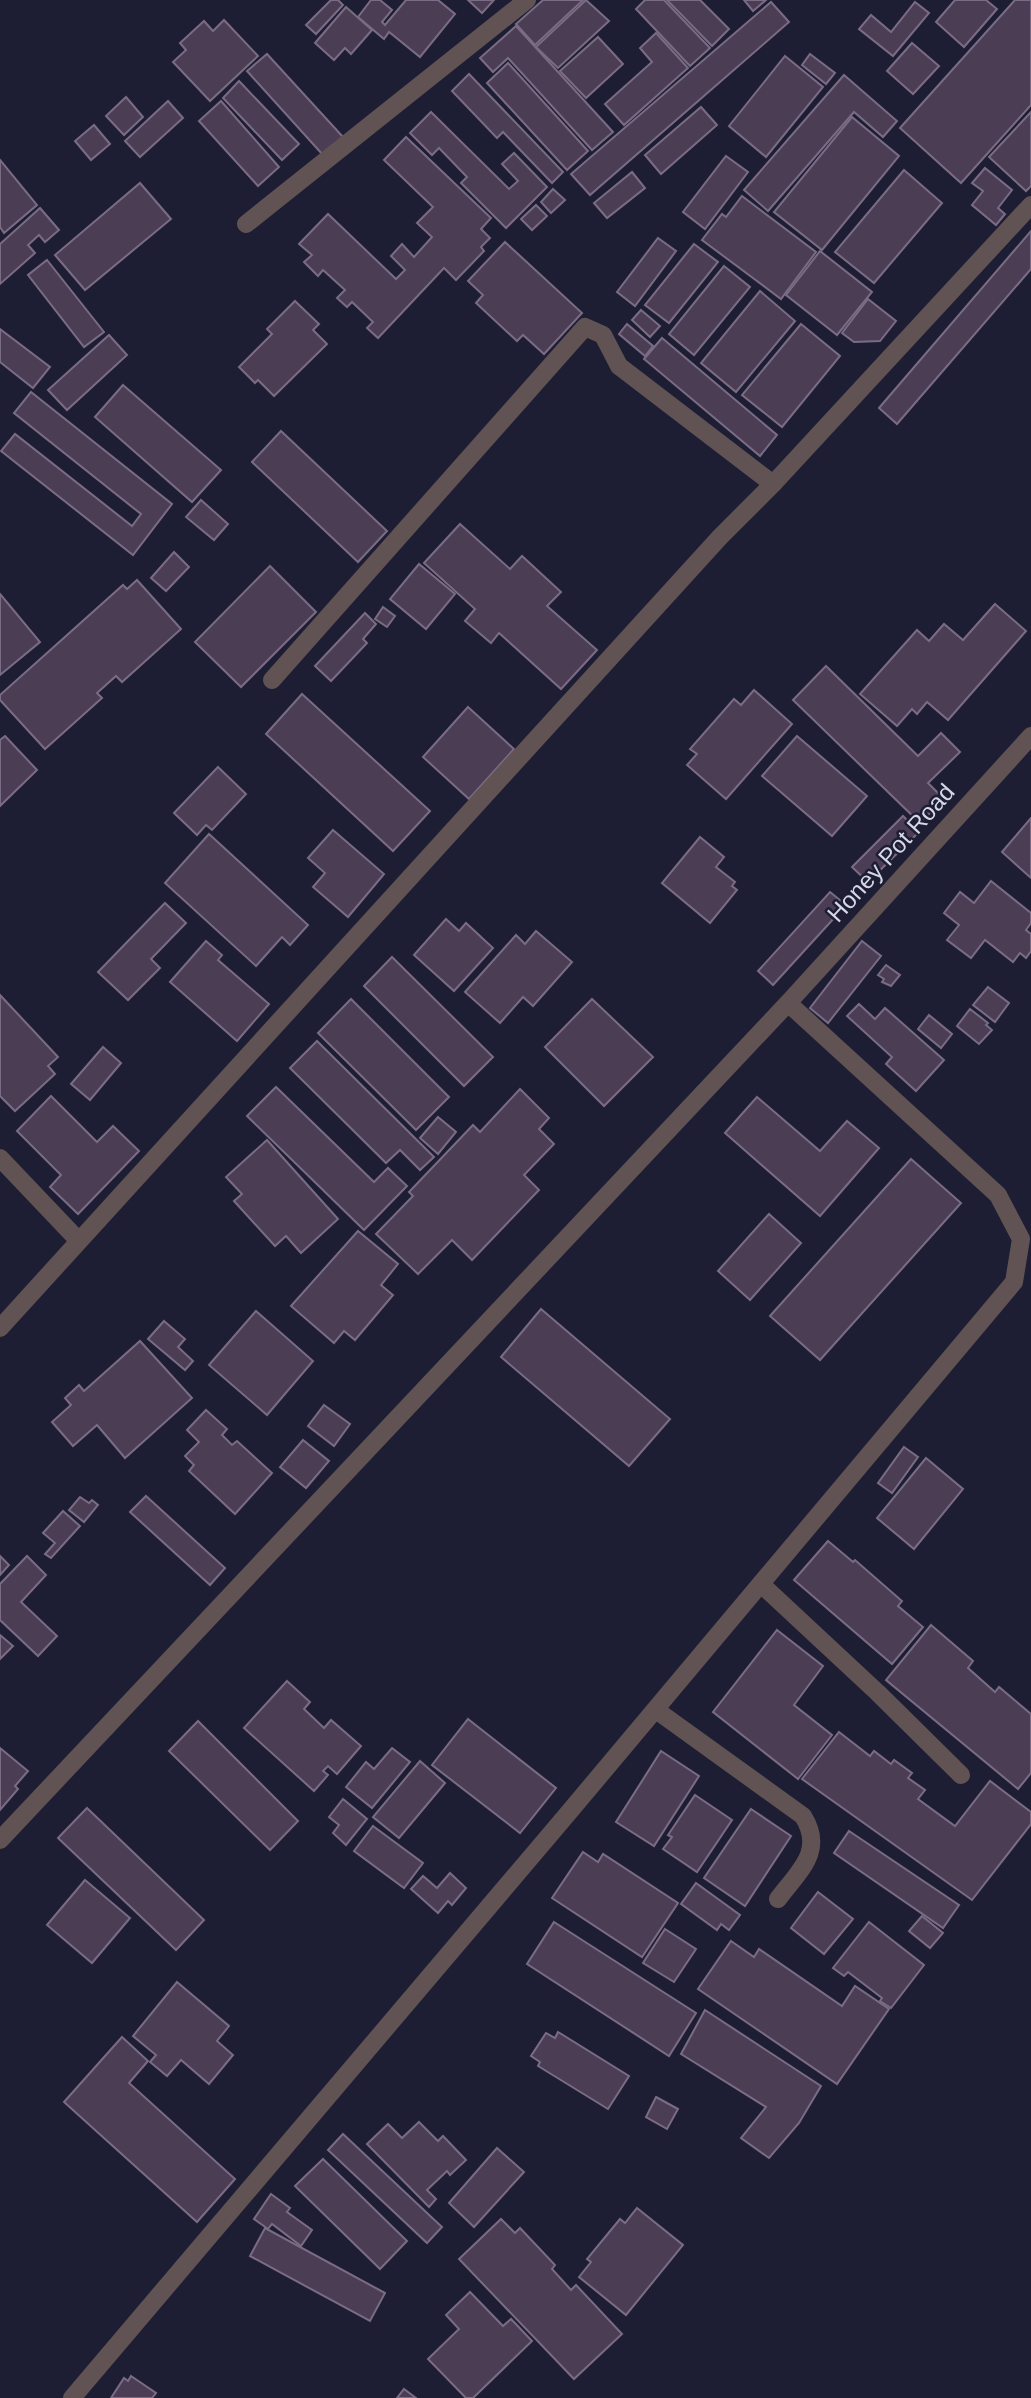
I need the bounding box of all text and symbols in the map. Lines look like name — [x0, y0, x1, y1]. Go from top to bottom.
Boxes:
street label: Honey Pot Road — [822, 778, 960, 927]

